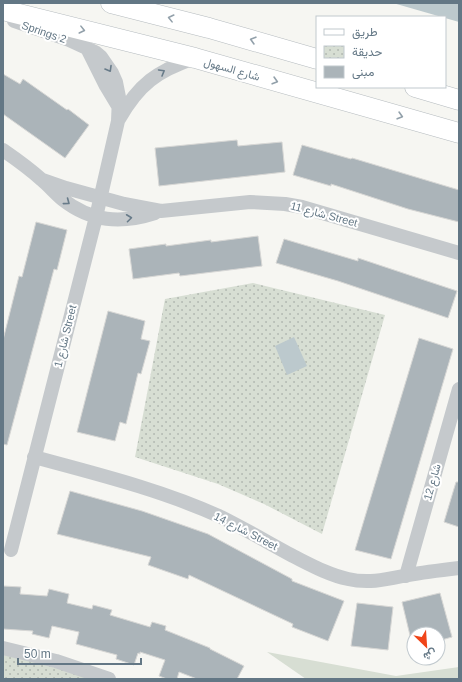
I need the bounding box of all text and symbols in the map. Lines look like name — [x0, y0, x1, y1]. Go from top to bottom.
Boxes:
one-way arrow — [168, 14, 175, 23]
legend — [316, 16, 446, 88]
street label: Springs 2 — [20, 19, 68, 45]
one-way arrow — [78, 25, 85, 33]
text: طريق — [352, 25, 378, 40]
one-way arrow — [249, 36, 256, 45]
text: حديقة — [352, 45, 382, 59]
street label: شارع السهول — [202, 55, 262, 85]
one-way arrow — [105, 65, 112, 72]
text: مبنى — [352, 65, 374, 80]
one-way arrow — [158, 69, 165, 76]
one-way arrow — [271, 76, 278, 85]
one-way arrow — [396, 111, 403, 120]
one-way arrow — [62, 197, 69, 204]
street label: شارع 11 Street — [289, 199, 359, 231]
one-way arrow — [126, 214, 132, 223]
street label: شارع 1 Street — [51, 304, 80, 369]
street label: شارع 12 — [421, 462, 445, 502]
street label: شارع 14 Street — [211, 510, 280, 554]
north arrow — [406, 626, 446, 666]
scale bar — [18, 640, 141, 666]
text: ش — [421, 646, 439, 663]
text: 50 m — [24, 647, 51, 661]

